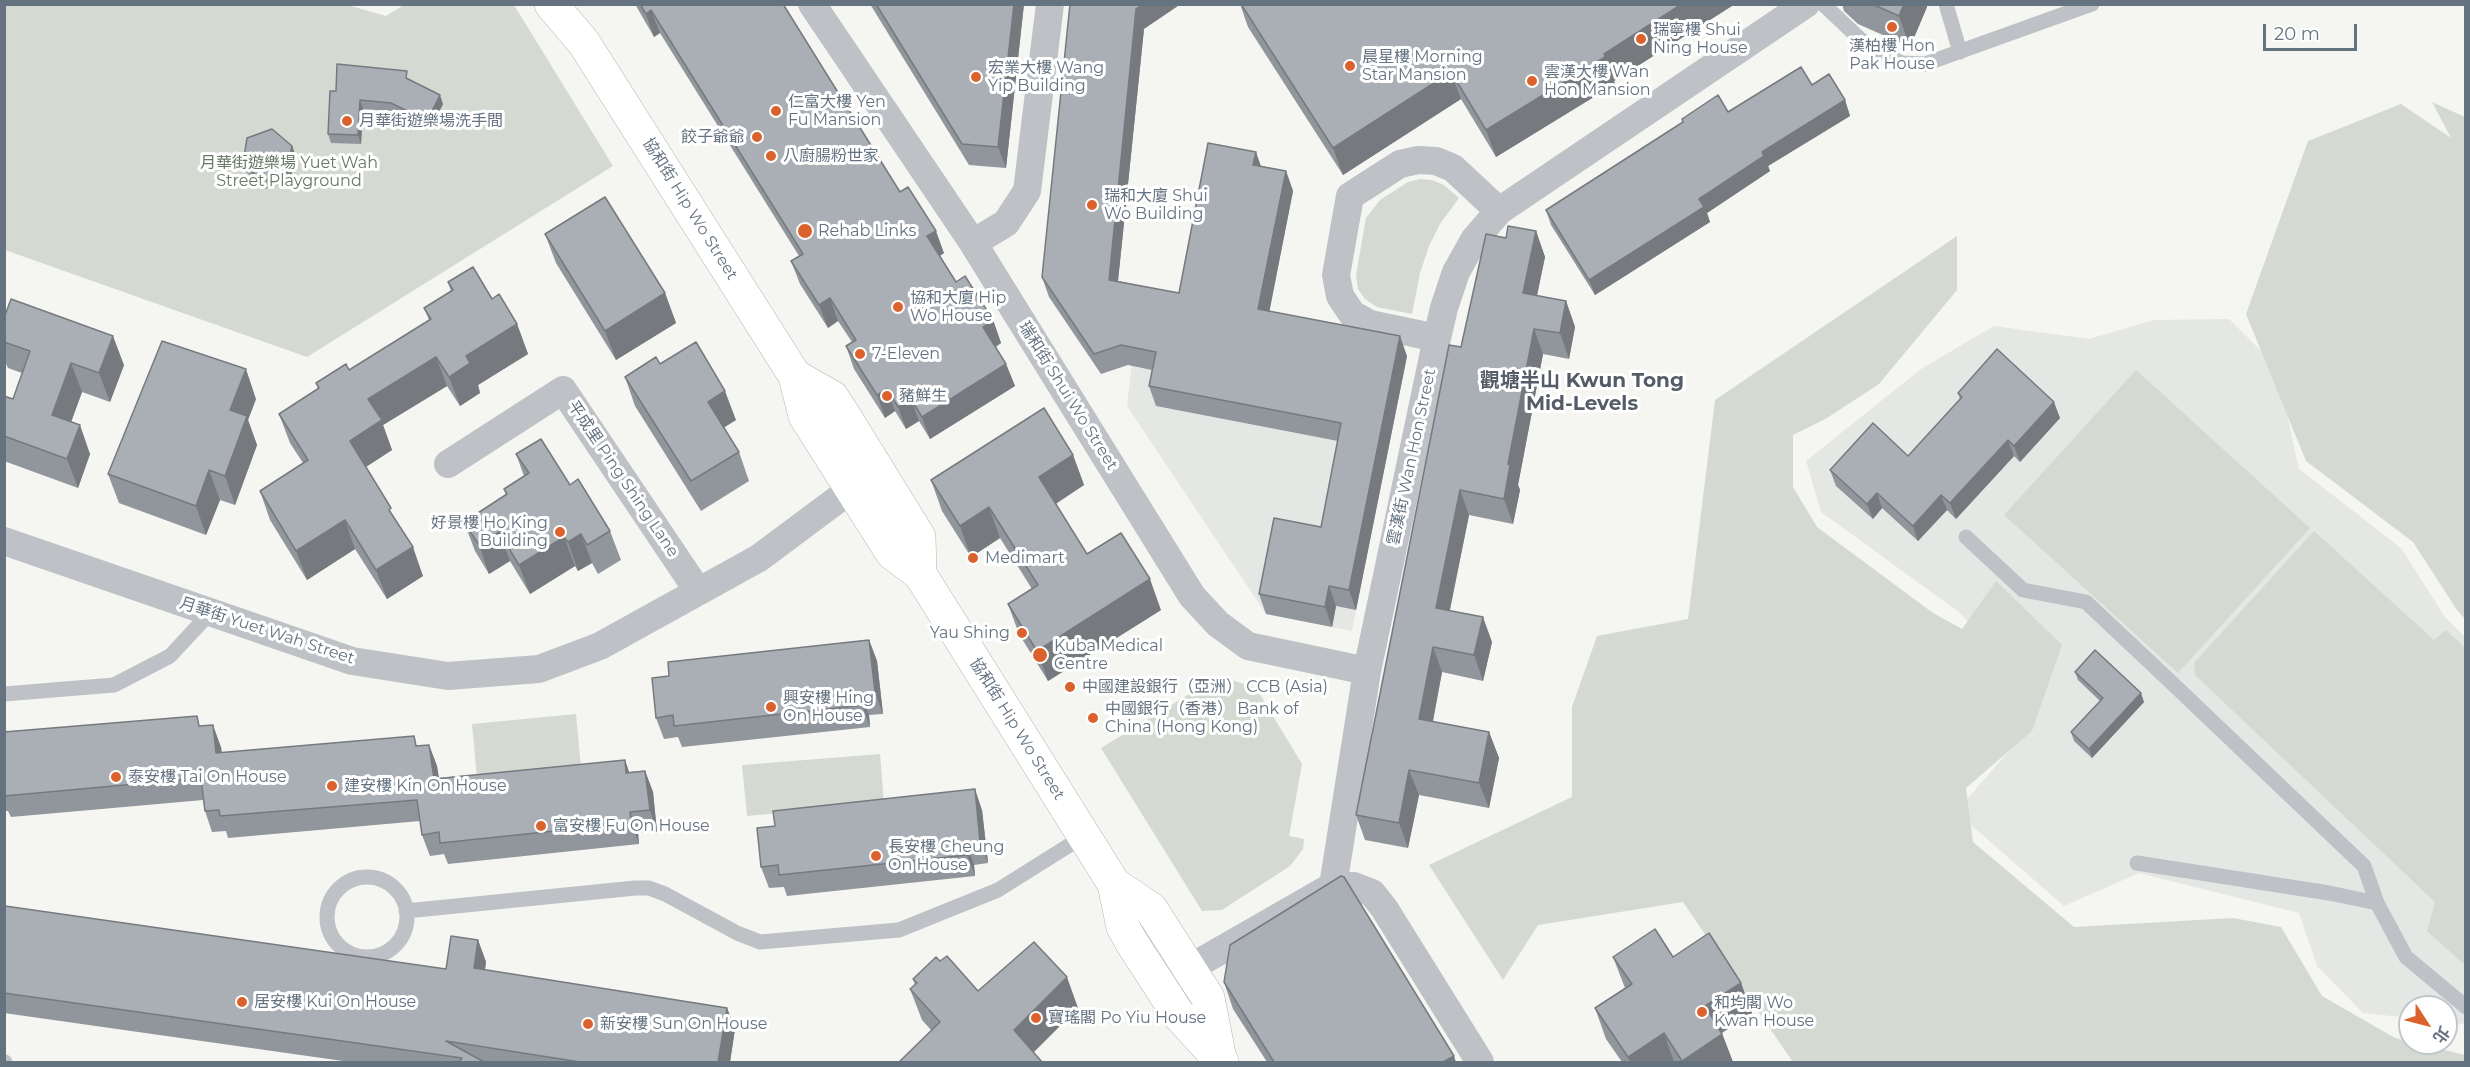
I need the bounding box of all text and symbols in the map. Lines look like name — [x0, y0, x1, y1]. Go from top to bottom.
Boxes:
scale bar — [2266, 12, 2360, 50]
place label: 瑞寧樓 Shui Ning House — [1653, 20, 1748, 58]
marker: 漢柏樓 Hon Pak House — [1885, 20, 1899, 34]
text: 20 m — [2274, 23, 2320, 45]
marker: 瑞寧樓 Shui Ning House — [1634, 32, 1648, 46]
place label: 漢柏樓 Hon Pak House — [1849, 36, 1935, 74]
place label: 晨星樓 Morning Star Mansion — [1362, 47, 1483, 85]
place label: 宏業大樓 Wang Yip Building — [988, 58, 1104, 96]
marker: 晨星樓 Morning Star Mansion — [1343, 59, 1357, 73]
place label: 雲漢大樓 Wan Hon Mansion — [1544, 62, 1651, 100]
marker: 宏業大樓 Wang Yip Building — [969, 70, 983, 84]
marker: 雲漢大樓 Wan Hon Mansion — [1525, 74, 1539, 88]
place label: 仁富大樓 Yen Fu Mansion — [788, 92, 886, 130]
marker: 仁富大樓 Yen Fu Mansion — [769, 104, 783, 118]
place label: 月華街遊樂場洗手間 — [359, 111, 503, 131]
marker: 月華街遊樂場洗手間 — [340, 114, 354, 128]
place label: 餃子爺爺 — [681, 127, 745, 147]
marker: 餃子爺爺 — [750, 130, 764, 144]
street label: 協和街 Hip Wo Street — [638, 134, 742, 284]
place label: 八廚腸粉世家 — [783, 146, 879, 166]
marker: 八廚腸粉世家 — [764, 149, 778, 163]
park label: 月華街遊樂場 Yuet Wah Street Playground — [200, 153, 378, 191]
place label: 瑞和大廈 Shui Wo Building — [1104, 186, 1208, 224]
marker: 瑞和大廈 Shui Wo Building — [1085, 198, 1099, 212]
place label: Rehab Links — [818, 221, 916, 241]
marker: Rehab Links — [796, 222, 814, 240]
place label: 協和大廈 Hip Wo House — [910, 288, 1006, 326]
marker: 協和大廈 Hip Wo House — [891, 300, 905, 314]
street label: 瑞和街 Shui Wo Street — [1014, 318, 1122, 474]
place label: 7-Eleven — [872, 344, 940, 364]
marker: 7-Eleven — [853, 347, 867, 361]
street label: 雲漢街 Wan Hon Street — [1384, 367, 1440, 547]
district label: 觀塘半山 Kwun Tong Mid-Levels — [1480, 369, 1684, 416]
place label: 豬鮮生 — [899, 386, 947, 406]
marker: 豬鮮生 — [880, 389, 894, 403]
street label: 平成里 Ping Shing Lane — [564, 397, 682, 561]
place label: 好景樓 Ho King Building — [431, 513, 548, 551]
marker: 好景樓 Ho King Building — [553, 525, 567, 539]
place label: Medimart — [985, 548, 1065, 568]
marker: Medimart — [966, 551, 980, 565]
street label: 月華街 Yuet Wah Street — [177, 594, 357, 668]
place label: Yau Shing — [930, 623, 1010, 643]
marker: Yau Shing — [1015, 626, 1029, 640]
place label: Kuba Medical Centre — [1054, 636, 1163, 674]
marker: Kuba Medical Centre — [1031, 646, 1049, 664]
street label: 協和街 Hip Wo Street — [965, 654, 1069, 804]
place label: 中國建設銀行（亞洲） CCB (Asia) — [1082, 677, 1328, 697]
marker: 中國建設銀行（亞洲） CCB (Asia) — [1063, 680, 1077, 694]
place label: 興安樓 Hing On House — [783, 688, 874, 726]
place label: 中國銀行（香港） Bank of China (Hong Kong) — [1105, 699, 1299, 737]
marker: 興安樓 Hing On House — [764, 700, 778, 714]
marker: 中國銀行（香港） Bank of China (Hong Kong) — [1086, 711, 1100, 725]
place label: 泰安樓 Tai On House — [128, 767, 287, 787]
marker: 泰安樓 Tai On House — [109, 770, 123, 784]
place label: 建安樓 Kin On House — [344, 776, 507, 796]
marker: 建安樓 Kin On House — [325, 779, 339, 793]
place label: 富安樓 Fu On House — [553, 816, 710, 836]
marker: 富安樓 Fu On House — [534, 819, 548, 833]
place label: 長安樓 Cheung On House — [888, 837, 1005, 875]
marker: 長安樓 Cheung On House — [869, 849, 883, 863]
place label: 居安樓 Kui On House — [254, 992, 416, 1012]
place label: 和均閣 Wo Kwan House — [1714, 993, 1814, 1031]
marker: 居安樓 Kui On House — [235, 995, 249, 1009]
north arrow — [2398, 995, 2458, 1055]
marker: 和均閣 Wo Kwan House — [1695, 1005, 1709, 1019]
place label: 寶瑤閣 Po Yiu House — [1048, 1008, 1206, 1028]
marker: 寶瑤閣 Po Yiu House — [1029, 1011, 1043, 1025]
place label: 新安樓 Sun On House — [600, 1014, 767, 1034]
marker: 新安樓 Sun On House — [581, 1017, 595, 1031]
text: 北 — [2429, 1023, 2454, 1047]

